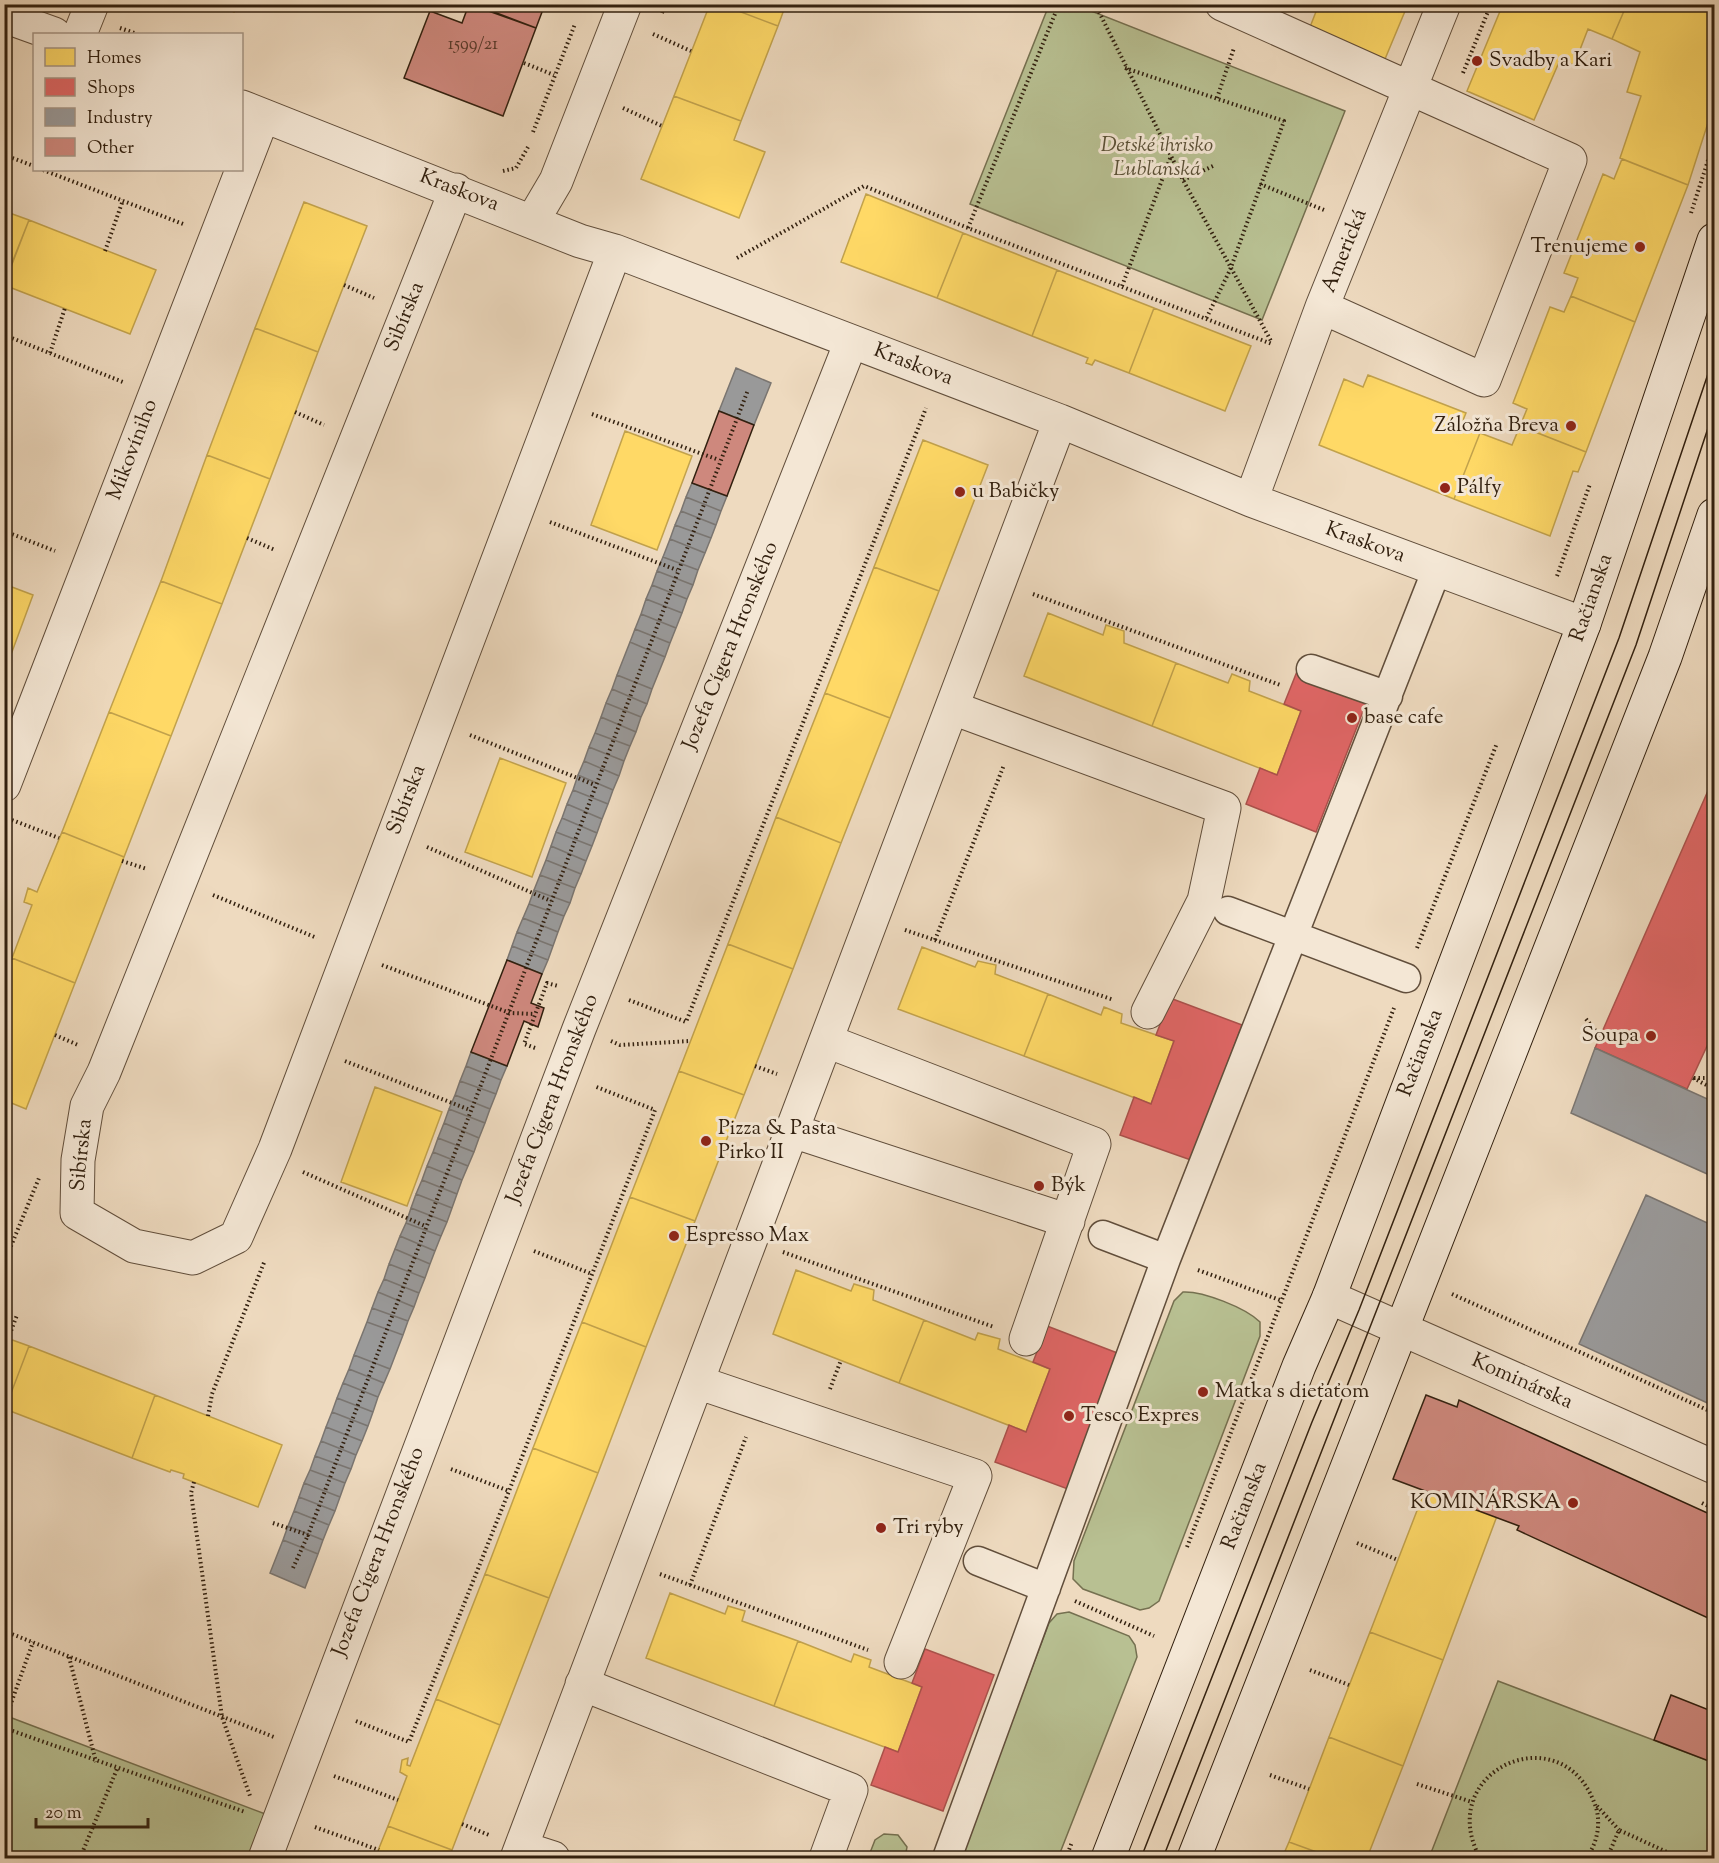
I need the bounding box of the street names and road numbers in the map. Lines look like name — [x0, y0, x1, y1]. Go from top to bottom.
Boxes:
street label: Kraskova — [415, 162, 503, 220]
street label: Americká — [1315, 204, 1376, 298]
street label: Sibírska — [377, 277, 433, 356]
street label: Kraskova — [869, 336, 957, 394]
street label: Mikovíniho — [100, 395, 166, 505]
street label: Kraskova — [1321, 515, 1410, 571]
street label: Jozefa Cígera Hronského — [675, 537, 787, 756]
street label: Račianska — [1563, 550, 1621, 646]
street label: Sibírska — [380, 760, 434, 839]
street label: Jozefa Cígera Hronského — [499, 990, 607, 1209]
street label: Račianska — [1391, 1005, 1451, 1101]
street label: Sibírska — [63, 1117, 101, 1193]
street label: Kominárska — [1466, 1346, 1578, 1418]
street label: Jozefa Cígera Hronského — [325, 1443, 433, 1662]
street label: Račianska — [1215, 1458, 1275, 1554]

